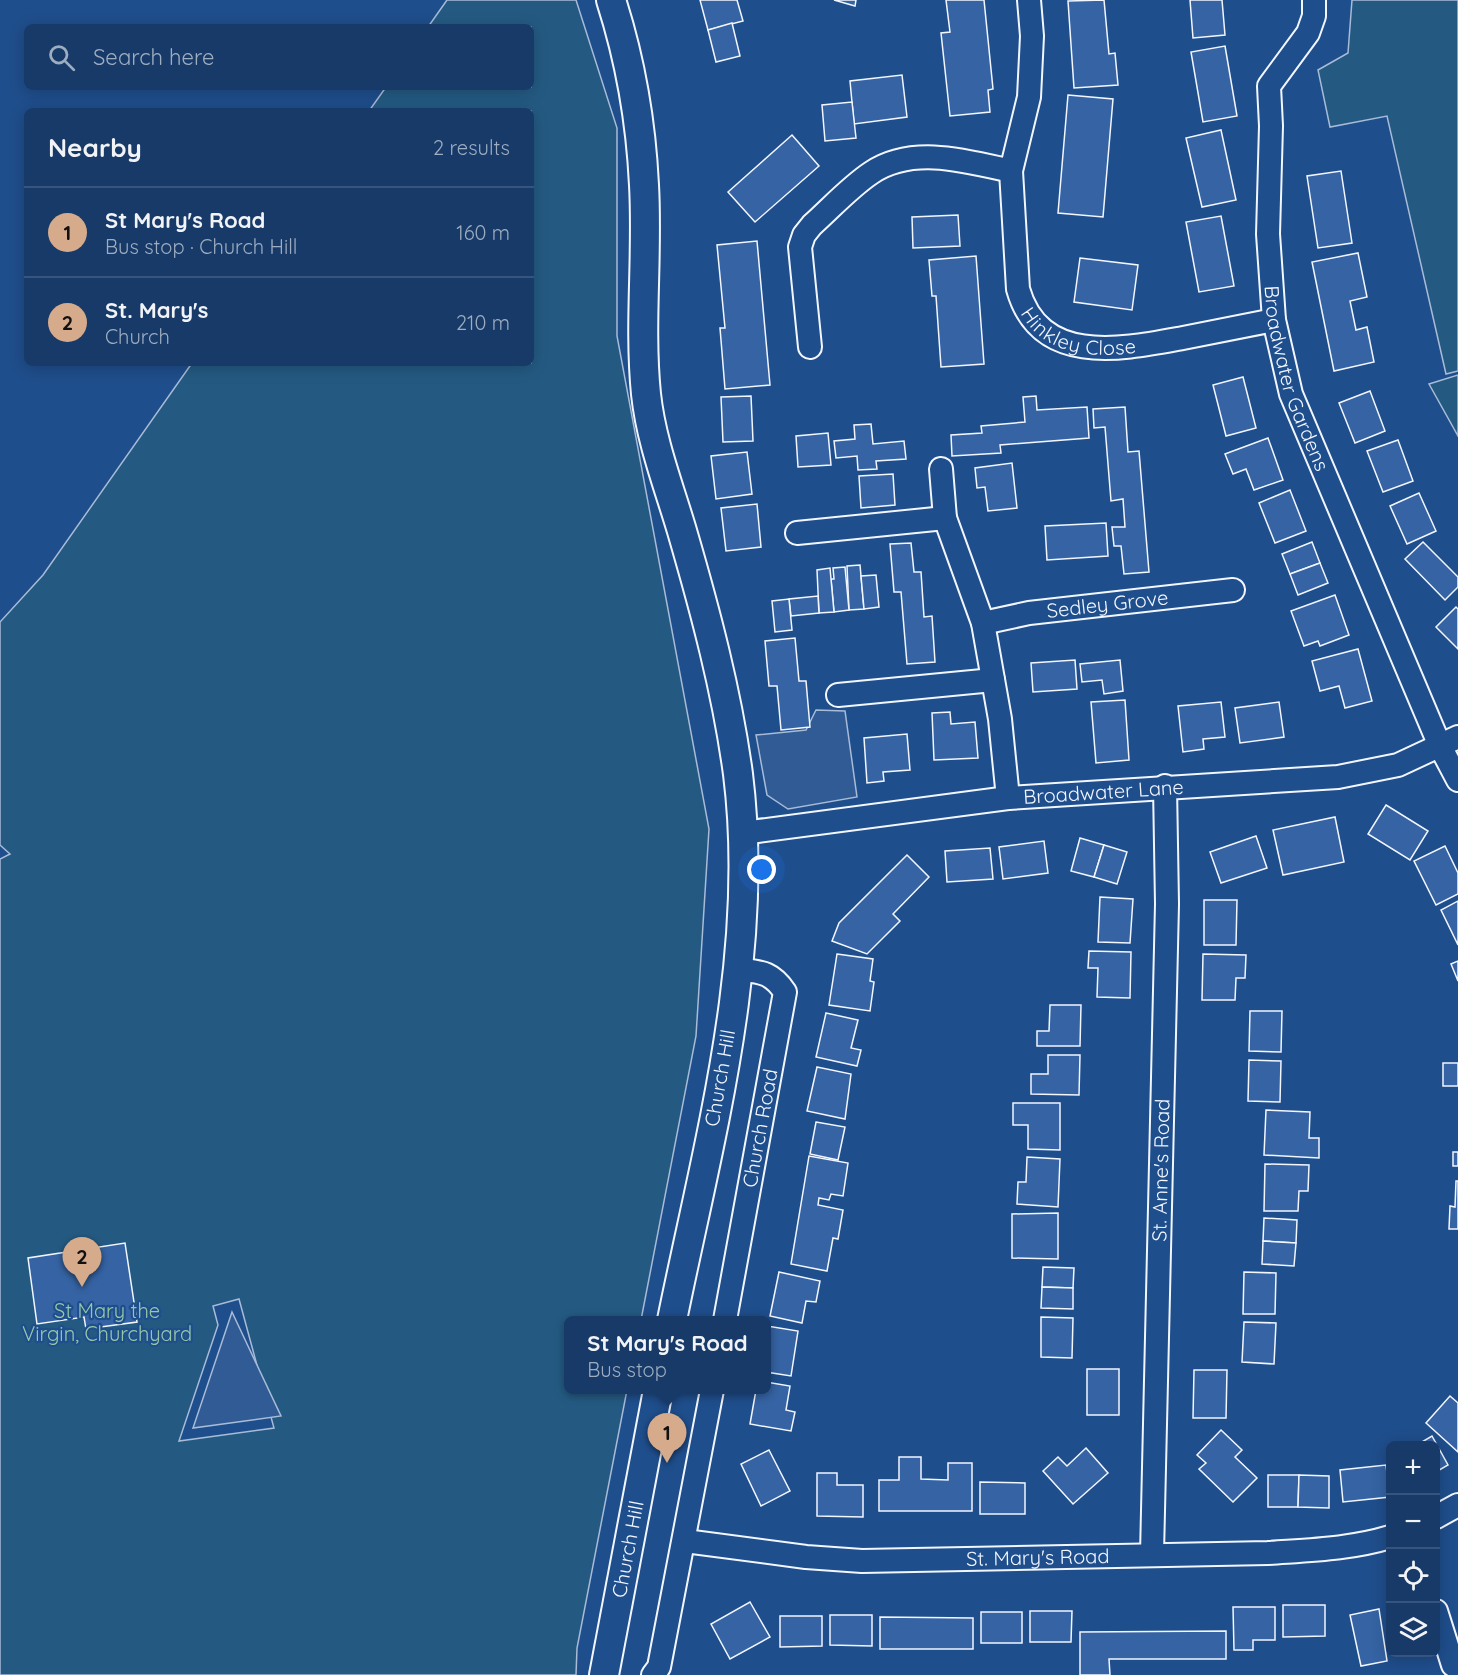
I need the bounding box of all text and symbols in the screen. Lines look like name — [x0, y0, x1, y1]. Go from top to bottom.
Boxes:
search box — [24, 24, 534, 90]
icon: search — [45, 41, 78, 74]
text: Search here — [93, 43, 214, 71]
text: Nearby — [48, 131, 142, 164]
text: 2 results — [433, 135, 510, 160]
text: St Mary's Road — [105, 206, 265, 234]
text: 1 — [64, 220, 71, 245]
text: 160 m — [456, 220, 510, 245]
text: Bus stop · Church Hill — [105, 234, 297, 259]
street label: Broadwater Gardens — [1260, 285, 1335, 475]
text: St. Mary's — [105, 296, 208, 324]
street label: Hinkley Close — [1016, 302, 1137, 360]
text: 2 — [62, 310, 73, 335]
text: 210 m — [456, 310, 510, 335]
text: Church — [105, 324, 170, 349]
street label: Sedley Grove — [1045, 584, 1169, 623]
street label: Broadwater Lane — [1022, 774, 1184, 809]
your location — [747, 855, 776, 884]
street label: Church Hill — [699, 1027, 740, 1128]
street label: Church Road — [737, 1067, 783, 1189]
street label: St. Anne's Road — [1146, 1098, 1175, 1242]
pin: 2 — [62, 1238, 101, 1287]
park label: St Mary the Virgin, Churchyard — [22, 1298, 192, 1346]
popup — [564, 1316, 771, 1394]
text: St Mary's Road — [587, 1329, 748, 1357]
text: Bus stop — [587, 1357, 667, 1382]
pin: 1 — [648, 1414, 686, 1463]
map controls — [1386, 1441, 1440, 1657]
button: + — [1386, 1441, 1440, 1495]
button: − — [1386, 1495, 1440, 1549]
street label: Church Hill — [606, 1499, 649, 1600]
street label: St. Mary's Road — [966, 1543, 1110, 1571]
button: locate — [1386, 1549, 1440, 1603]
button: layers — [1386, 1603, 1440, 1657]

